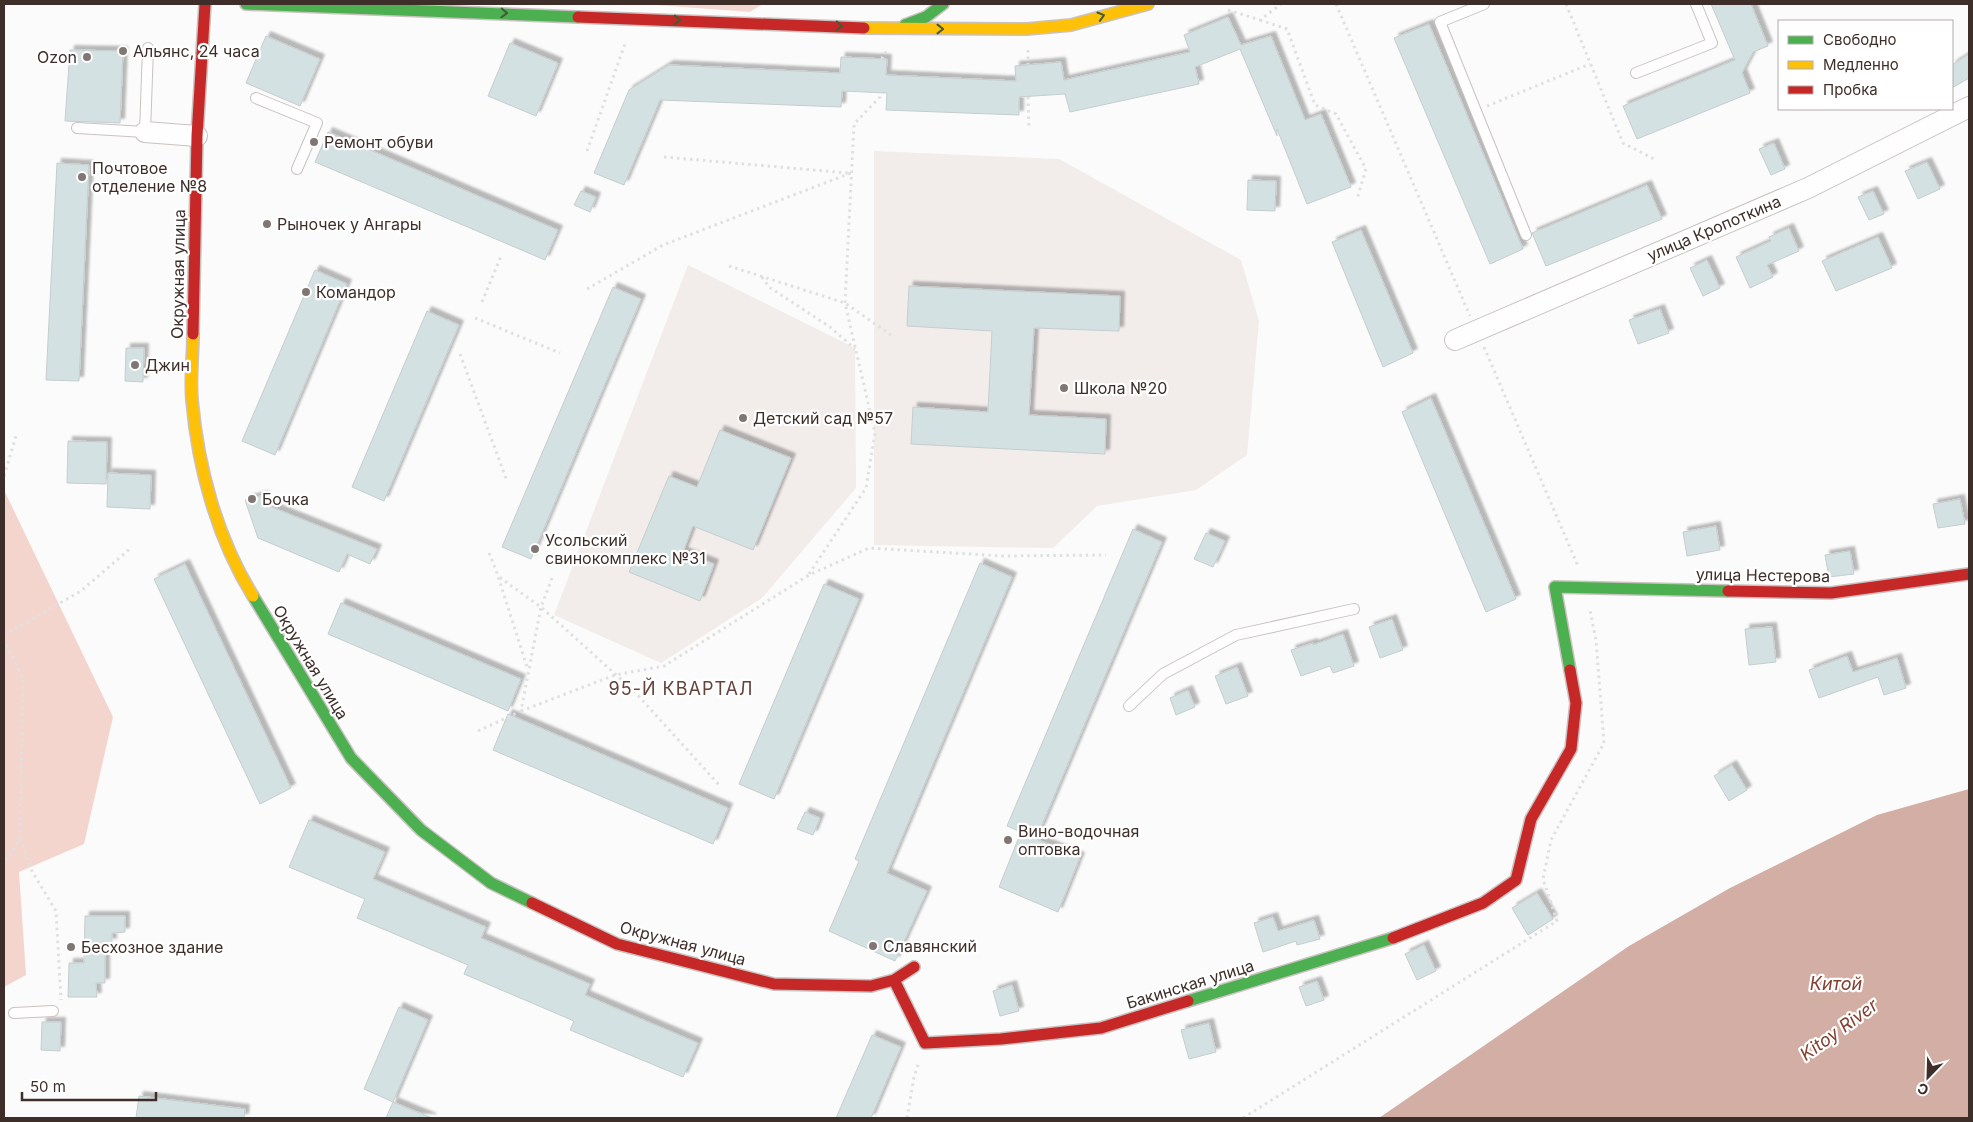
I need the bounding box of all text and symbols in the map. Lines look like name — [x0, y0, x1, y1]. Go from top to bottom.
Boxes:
one-way arrow — [501, 8, 509, 19]
one-way arrow — [1097, 12, 1105, 22]
one-way arrow — [673, 14, 681, 25]
legend — [1778, 20, 1953, 110]
one-way arrow — [835, 21, 843, 32]
one-way arrow — [937, 24, 945, 34]
text: Свободно — [1823, 30, 1897, 49]
place label: Альянс, 24 часа — [133, 41, 260, 61]
marker: Альянс, 24 часа — [117, 45, 129, 57]
place label: Ozon — [37, 47, 77, 67]
marker: Ozon — [81, 51, 93, 63]
text: Медленно — [1823, 55, 1899, 74]
text: Пробка — [1823, 80, 1878, 99]
place label: Ремонт обуви — [324, 132, 433, 152]
marker: Ремонт обуви — [308, 136, 320, 148]
place label: Почтовое отделение №8 — [92, 158, 207, 196]
marker: Почтовое отделение №8 — [76, 171, 88, 183]
street label: улица Кропоткина — [1644, 191, 1784, 265]
street label: Окружная улица — [167, 209, 189, 339]
place label: Рыночек у Ангары — [277, 214, 421, 234]
marker: Рыночек у Ангары — [261, 218, 273, 230]
place label: Командор — [316, 282, 396, 302]
marker: Командор — [300, 286, 312, 298]
place label: Джин — [145, 355, 190, 375]
marker: Джин — [129, 359, 141, 371]
place label: Школа №20 — [1074, 378, 1167, 398]
marker: Школа №20 — [1058, 382, 1070, 394]
place label: Детский сад №57 — [753, 408, 893, 428]
marker: Детский сад №57 — [737, 412, 749, 424]
place label: Бочка — [262, 489, 309, 509]
marker: Бочка — [246, 493, 258, 505]
place label: Усольский свинокомплекс №31 — [545, 530, 706, 568]
marker: Усольский свинокомплекс №31 — [529, 543, 541, 555]
street label: улица Нестерова — [1696, 564, 1830, 586]
street label: Окружная улица — [269, 601, 353, 723]
district label: 95-Й КВАРТАЛ — [609, 677, 753, 699]
place label: Вино-водочная оптовка — [1018, 821, 1139, 859]
marker: Вино-водочная оптовка — [1002, 834, 1014, 846]
street label: Окружная улица — [618, 917, 748, 969]
place label: Славянский — [883, 936, 977, 956]
place label: Бесхозное здание — [81, 937, 223, 957]
marker: Славянский — [867, 940, 879, 952]
marker: Бесхозное здание — [65, 941, 77, 953]
street label: Бакинская улица — [1124, 955, 1256, 1013]
water label: Китой — [1810, 973, 1862, 994]
water label: Kitoy River — [1796, 994, 1883, 1065]
north arrow — [1903, 1052, 1953, 1102]
scale bar — [22, 1070, 156, 1102]
text: 50 m — [30, 1077, 66, 1096]
text: С — [1915, 1080, 1931, 1099]

